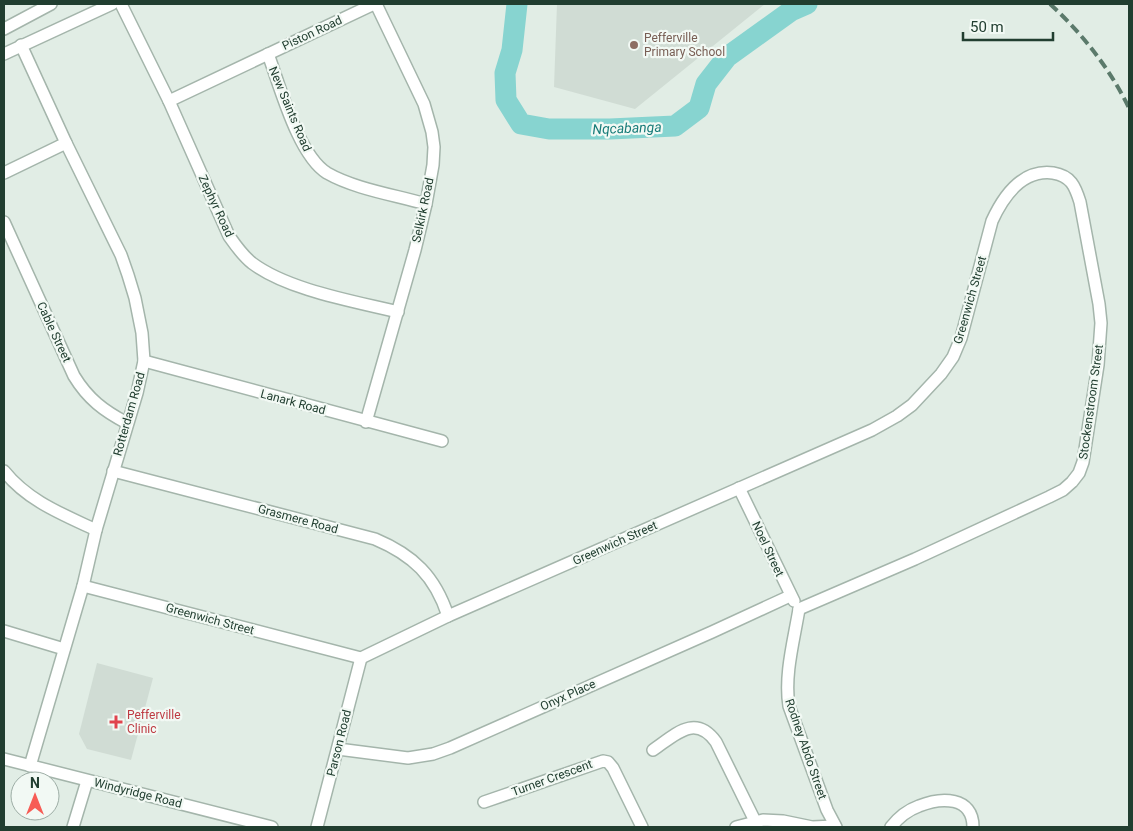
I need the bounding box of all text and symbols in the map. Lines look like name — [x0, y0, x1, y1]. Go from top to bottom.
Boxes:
scale bar — [963, 10, 1053, 42]
street label: Piston Road — [280, 13, 344, 53]
text: 50 m — [970, 18, 1004, 36]
place label: Pefferville Primary School — [644, 31, 725, 59]
marker: Pefferville Primary School — [628, 39, 640, 51]
street label: New Saints Road — [266, 64, 314, 154]
water label: Nqcabanga — [592, 119, 662, 137]
street label: Zephyr Road — [195, 173, 237, 239]
street label: Selkirk Road — [409, 176, 437, 244]
street label: Greenwich Street — [951, 254, 989, 346]
street label: Cable Street — [34, 300, 74, 364]
street label: Stockenstroom Street — [1076, 344, 1106, 460]
street label: Rotterdam Road — [110, 370, 148, 458]
street label: Lanark Road — [259, 387, 327, 417]
street label: Grasmere Road — [256, 502, 340, 536]
street label: Greenwich Street — [571, 518, 659, 568]
street label: Noel Street — [749, 519, 787, 579]
street label: Greenwich Street — [164, 600, 256, 638]
street label: Onyx Place — [538, 677, 598, 713]
street label: Rodney Abdo Street — [782, 697, 830, 801]
place label: Pefferville Clinic — [127, 708, 181, 736]
street label: Parson Road — [324, 708, 354, 778]
marker: Pefferville Clinic — [109, 715, 123, 729]
street label: Turner Crescent — [510, 757, 594, 799]
north arrow — [10, 771, 60, 821]
text: N — [30, 775, 40, 791]
street label: Windyridge Road — [93, 775, 183, 811]

